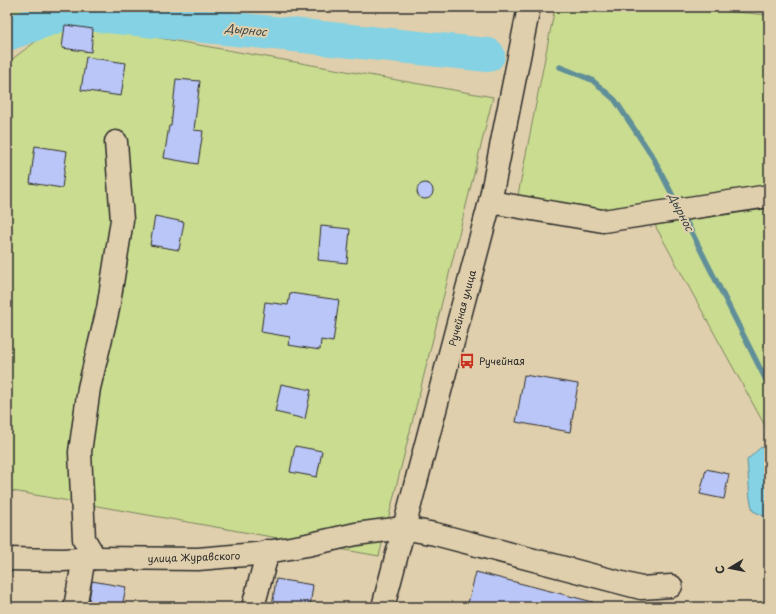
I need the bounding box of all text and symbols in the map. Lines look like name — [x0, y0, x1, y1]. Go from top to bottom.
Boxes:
water label: Дырнос — [224, 19, 269, 40]
water label: Дырнос — [664, 189, 699, 235]
street label: Ручейная улица — [444, 267, 480, 348]
bus stop icon: Ручейная — [458, 352, 476, 370]
place label: Ручейная — [479, 353, 525, 369]
street label: улица Журавского — [147, 547, 241, 566]
north arrow — [710, 548, 750, 588]
text: С — [711, 564, 729, 575]

